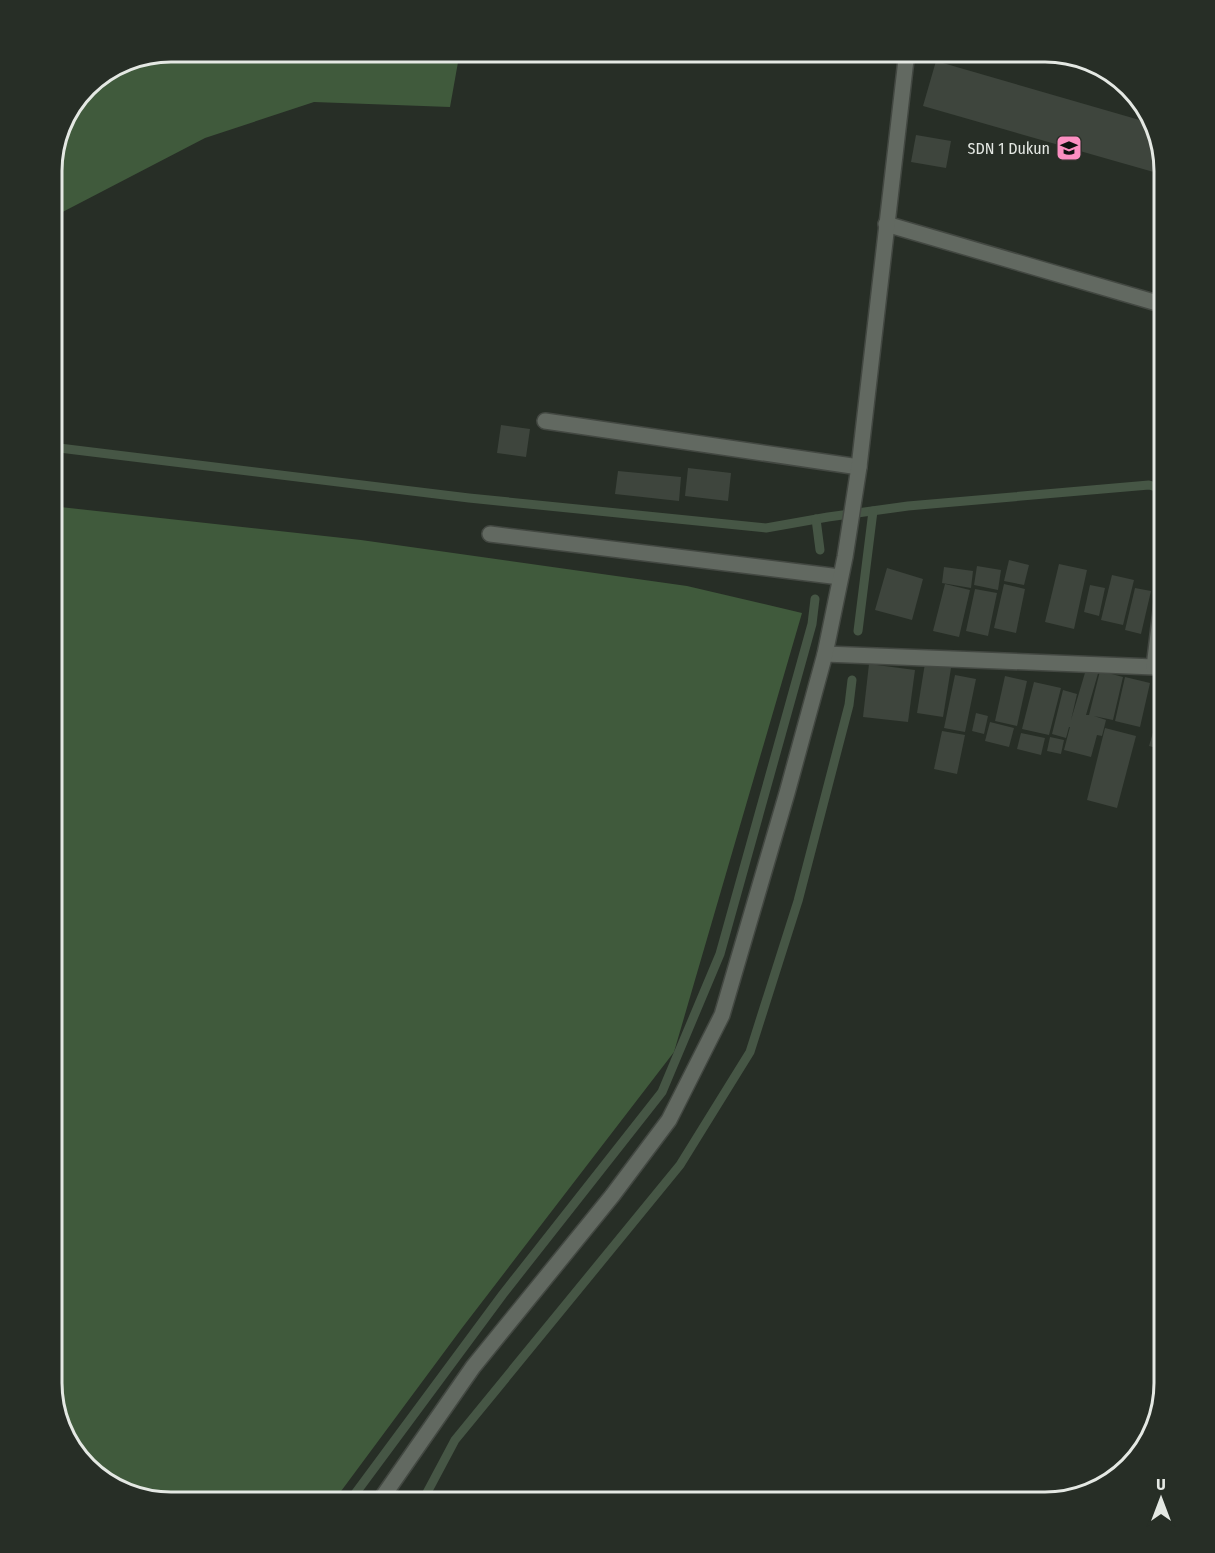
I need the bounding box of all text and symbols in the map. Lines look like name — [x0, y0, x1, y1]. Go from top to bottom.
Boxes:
school or university icon: SDN 1 Dukun — [1054, 133, 1084, 163]
place label: SDN 1 Dukun — [967, 139, 1050, 158]
north arrow — [1131, 1469, 1191, 1529]
text: U — [1156, 1475, 1166, 1494]

